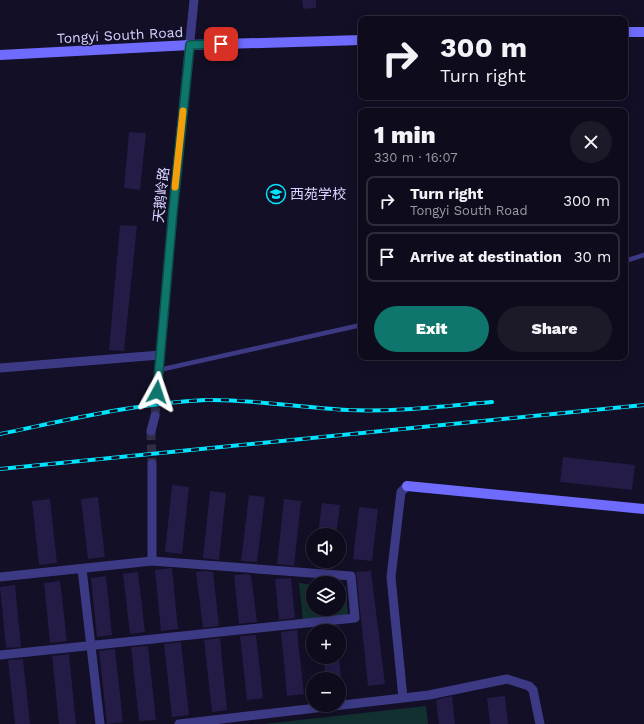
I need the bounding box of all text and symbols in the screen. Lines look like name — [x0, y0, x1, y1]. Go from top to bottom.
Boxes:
street label: Tongyi South Road — [56, 24, 184, 46]
pin — [204, 27, 238, 61]
text: 300 m — [440, 31, 527, 64]
icon: right — [374, 32, 426, 84]
icon: arrive — [210, 33, 232, 55]
text: Turn right — [440, 65, 526, 86]
text: 1 min — [374, 121, 436, 149]
button: close — [570, 121, 612, 163]
text: 330 m · 16:07 — [374, 150, 458, 165]
street label: 天鹅岭路 — [150, 166, 172, 224]
school or university icon: 西苑学校 — [265, 183, 287, 205]
text: Turn right — [410, 185, 483, 203]
place label: 西苑学校 — [290, 186, 346, 202]
icon: right — [376, 190, 398, 212]
text: 300 m — [563, 192, 610, 210]
text: Tongyi South Road — [410, 203, 528, 218]
icon: arrive — [376, 246, 398, 268]
text: Arrive at destination — [410, 248, 562, 266]
text: 30 m — [574, 248, 611, 266]
button: Exit — [374, 306, 489, 352]
button: Share — [497, 306, 612, 352]
position arrow — [136, 371, 178, 413]
map controls — [306, 528, 346, 712]
button: sound — [306, 528, 346, 568]
button: layers — [306, 576, 346, 616]
button: + — [306, 624, 346, 664]
button: − — [306, 672, 346, 712]

